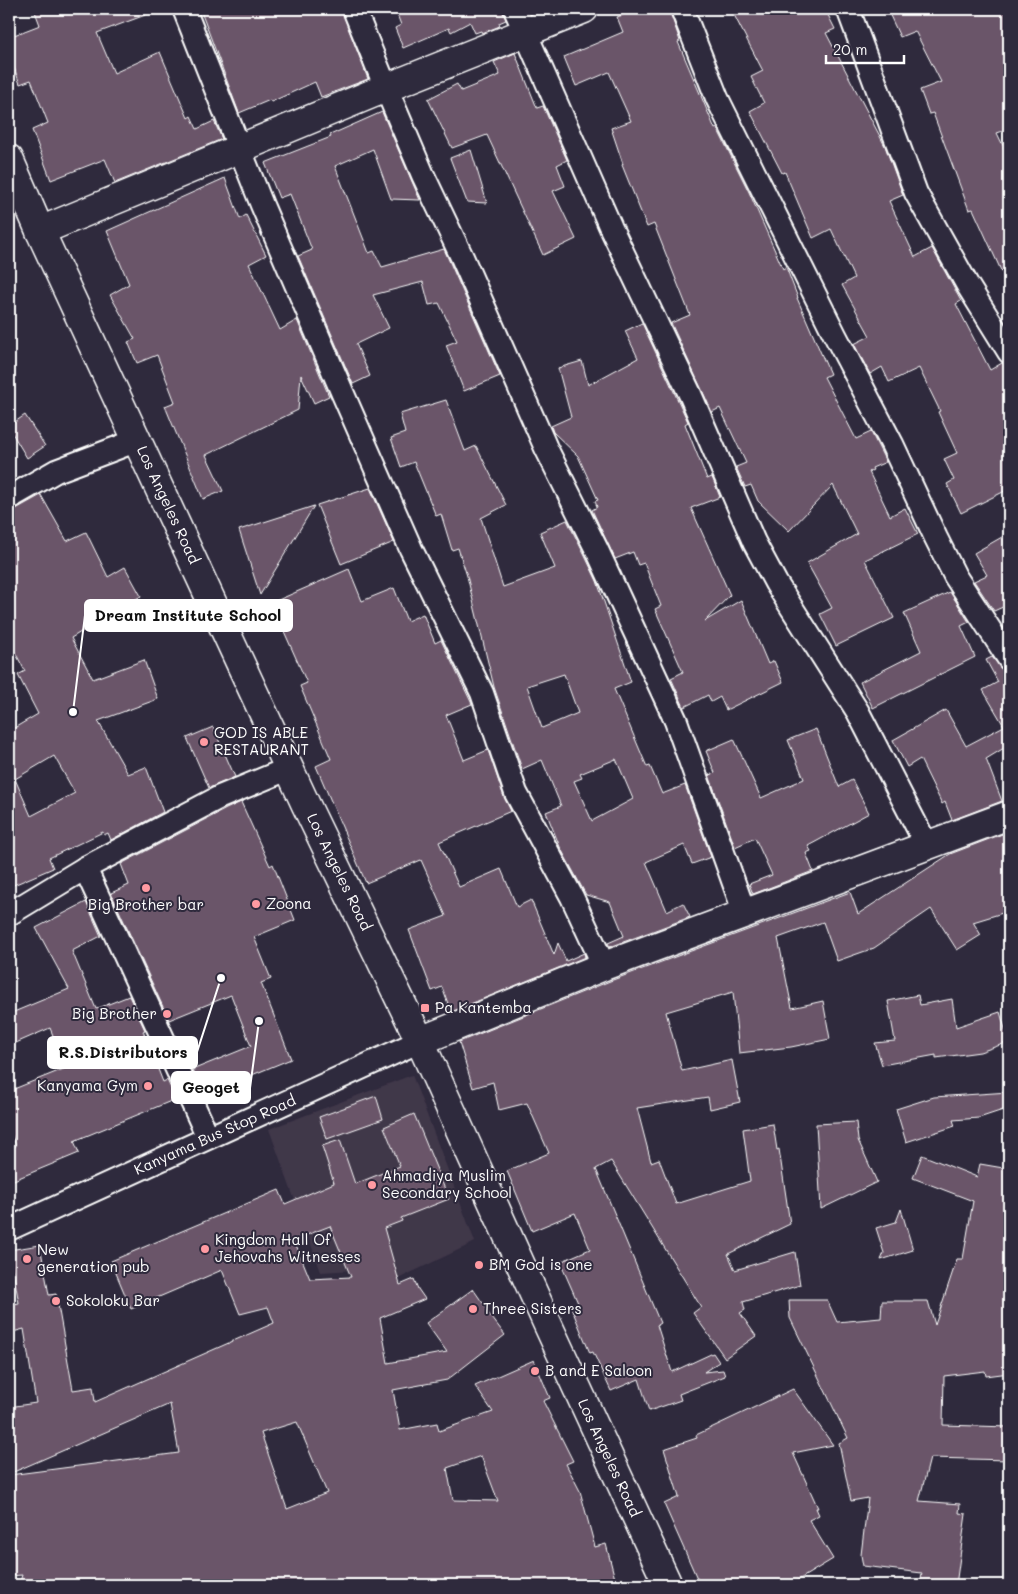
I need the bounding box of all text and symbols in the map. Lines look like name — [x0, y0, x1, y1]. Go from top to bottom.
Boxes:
scale bar — [826, 32, 903, 64]
text: 20 m — [833, 39, 867, 59]
street label: Los Angeles Road — [133, 442, 205, 567]
callout: Dream Institute School — [85, 600, 292, 631]
text: Dream Institute School — [95, 604, 281, 625]
place label: GOD IS ABLE RESTAURANT — [214, 722, 309, 759]
marker: GOD IS ABLE RESTAURANT — [198, 736, 210, 748]
street label: Los Angeles Road — [303, 810, 377, 933]
marker: Big Brother bar — [140, 882, 152, 894]
place label: Zoona — [266, 893, 312, 913]
place label: Big Brother bar — [88, 894, 204, 914]
marker: Zoona — [250, 898, 262, 910]
place label: Pa Kantemba — [435, 997, 532, 1017]
marker: Pa Kantemba — [419, 1002, 431, 1014]
place label: Big Brother — [72, 1003, 157, 1023]
marker: Big Brother — [161, 1008, 173, 1020]
callout: R.S.Distributors — [48, 1037, 197, 1068]
text: R.S.Distributors — [58, 1041, 188, 1062]
callout: Geoget — [172, 1072, 250, 1103]
place label: Kanyama Gym — [37, 1075, 138, 1095]
text: Geoget — [182, 1076, 240, 1097]
marker: Kanyama Gym — [142, 1080, 154, 1092]
street label: Kanyama Bus Stop Road — [131, 1089, 299, 1179]
place label: Ahmadiya Muslim Secondary School — [382, 1165, 512, 1202]
marker: Ahmadiya Muslim Secondary School — [366, 1179, 378, 1191]
place label: Kingdom Hall Of Jehovahs Witnesses — [215, 1229, 361, 1266]
place label: New generation pub — [37, 1239, 150, 1276]
marker: Kingdom Hall Of Jehovahs Witnesses — [199, 1243, 211, 1255]
marker: New generation pub — [21, 1253, 33, 1265]
place label: BM God is one — [489, 1254, 593, 1274]
marker: BM God is one — [473, 1259, 485, 1271]
place label: Sokoloku Bar — [66, 1290, 160, 1310]
marker: Sokoloku Bar — [50, 1295, 62, 1307]
place label: Three Sisters — [483, 1298, 582, 1318]
marker: Three Sisters — [467, 1303, 479, 1315]
place label: B and E Saloon — [545, 1360, 652, 1380]
marker: B and E Saloon — [529, 1365, 541, 1377]
street label: Los Angeles Road — [574, 1395, 646, 1520]

